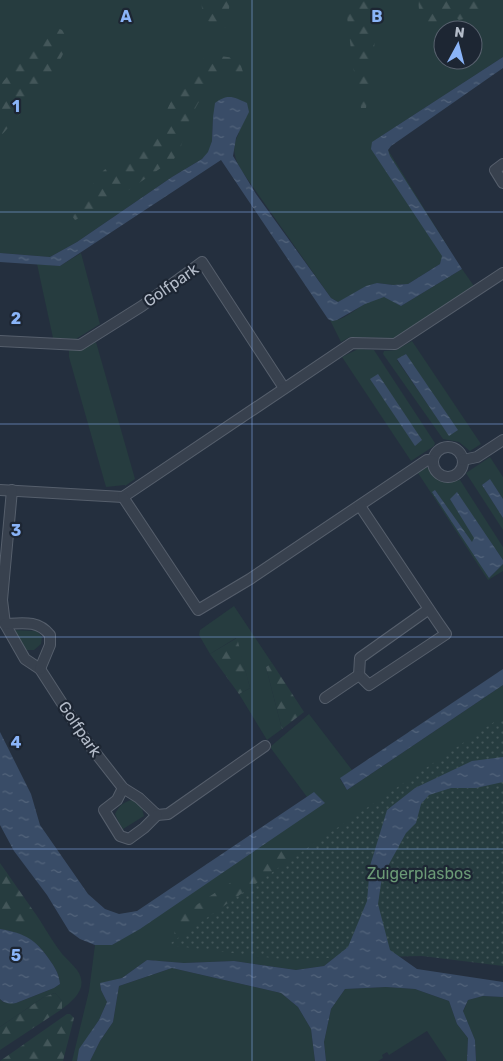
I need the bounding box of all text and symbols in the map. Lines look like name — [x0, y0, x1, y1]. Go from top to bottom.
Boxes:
text: A — [120, 7, 132, 26]
text: B — [371, 7, 383, 26]
north arrow — [433, 20, 483, 70]
text: N — [453, 24, 466, 42]
text: 1 — [12, 97, 20, 116]
street label: Golfpark — [140, 259, 203, 311]
text: 2 — [11, 309, 21, 328]
text: 3 — [11, 521, 21, 540]
street label: Golfpark — [55, 698, 106, 761]
text: 4 — [11, 733, 22, 752]
park label: Zuigerplasbos — [367, 864, 471, 883]
text: 5 — [11, 946, 21, 965]

